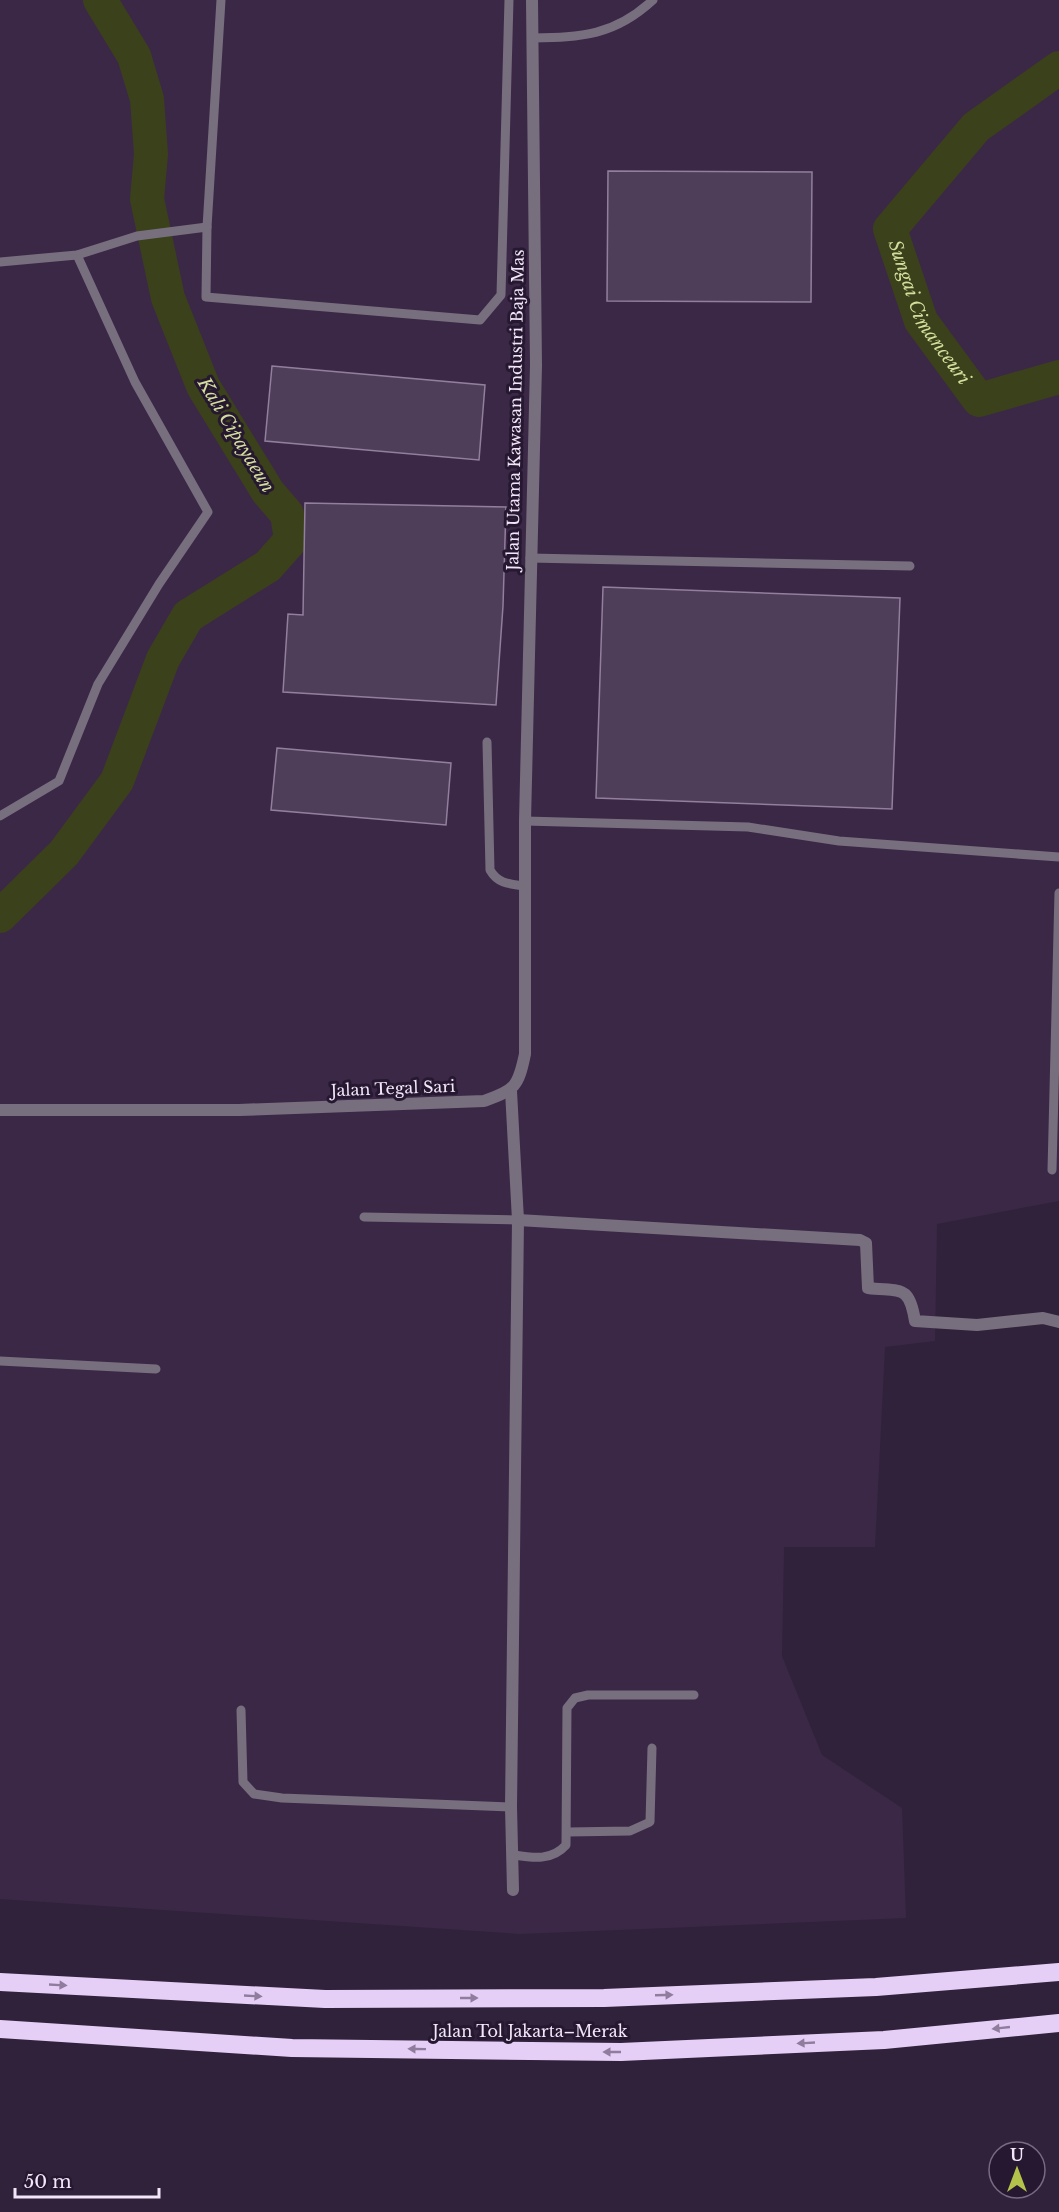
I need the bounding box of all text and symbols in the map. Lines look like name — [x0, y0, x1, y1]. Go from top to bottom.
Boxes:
water label: Sungai Cimanceuri — [883, 237, 975, 390]
street label: Jalan Utama Kawasan Industri Baja Mas — [502, 249, 528, 573]
water label: Kali Cipayaeun — [193, 373, 279, 496]
street label: Jalan Tegal Sari — [328, 1076, 456, 1100]
one-way arrow — [49, 1980, 68, 1989]
one-way arrow — [244, 1991, 263, 2000]
one-way arrow — [654, 1991, 673, 2000]
one-way arrow — [460, 1994, 479, 2003]
street label: Jalan Tol Jakarta–Merak — [430, 2021, 628, 2041]
one-way arrow — [991, 2023, 1010, 2033]
one-way arrow — [797, 2039, 816, 2048]
one-way arrow — [407, 2045, 426, 2054]
one-way arrow — [602, 2047, 621, 2057]
north arrow — [987, 2140, 1047, 2200]
text: U — [1010, 2145, 1024, 2165]
scale bar — [15, 2161, 159, 2199]
text: 50 m — [24, 2171, 72, 2193]

